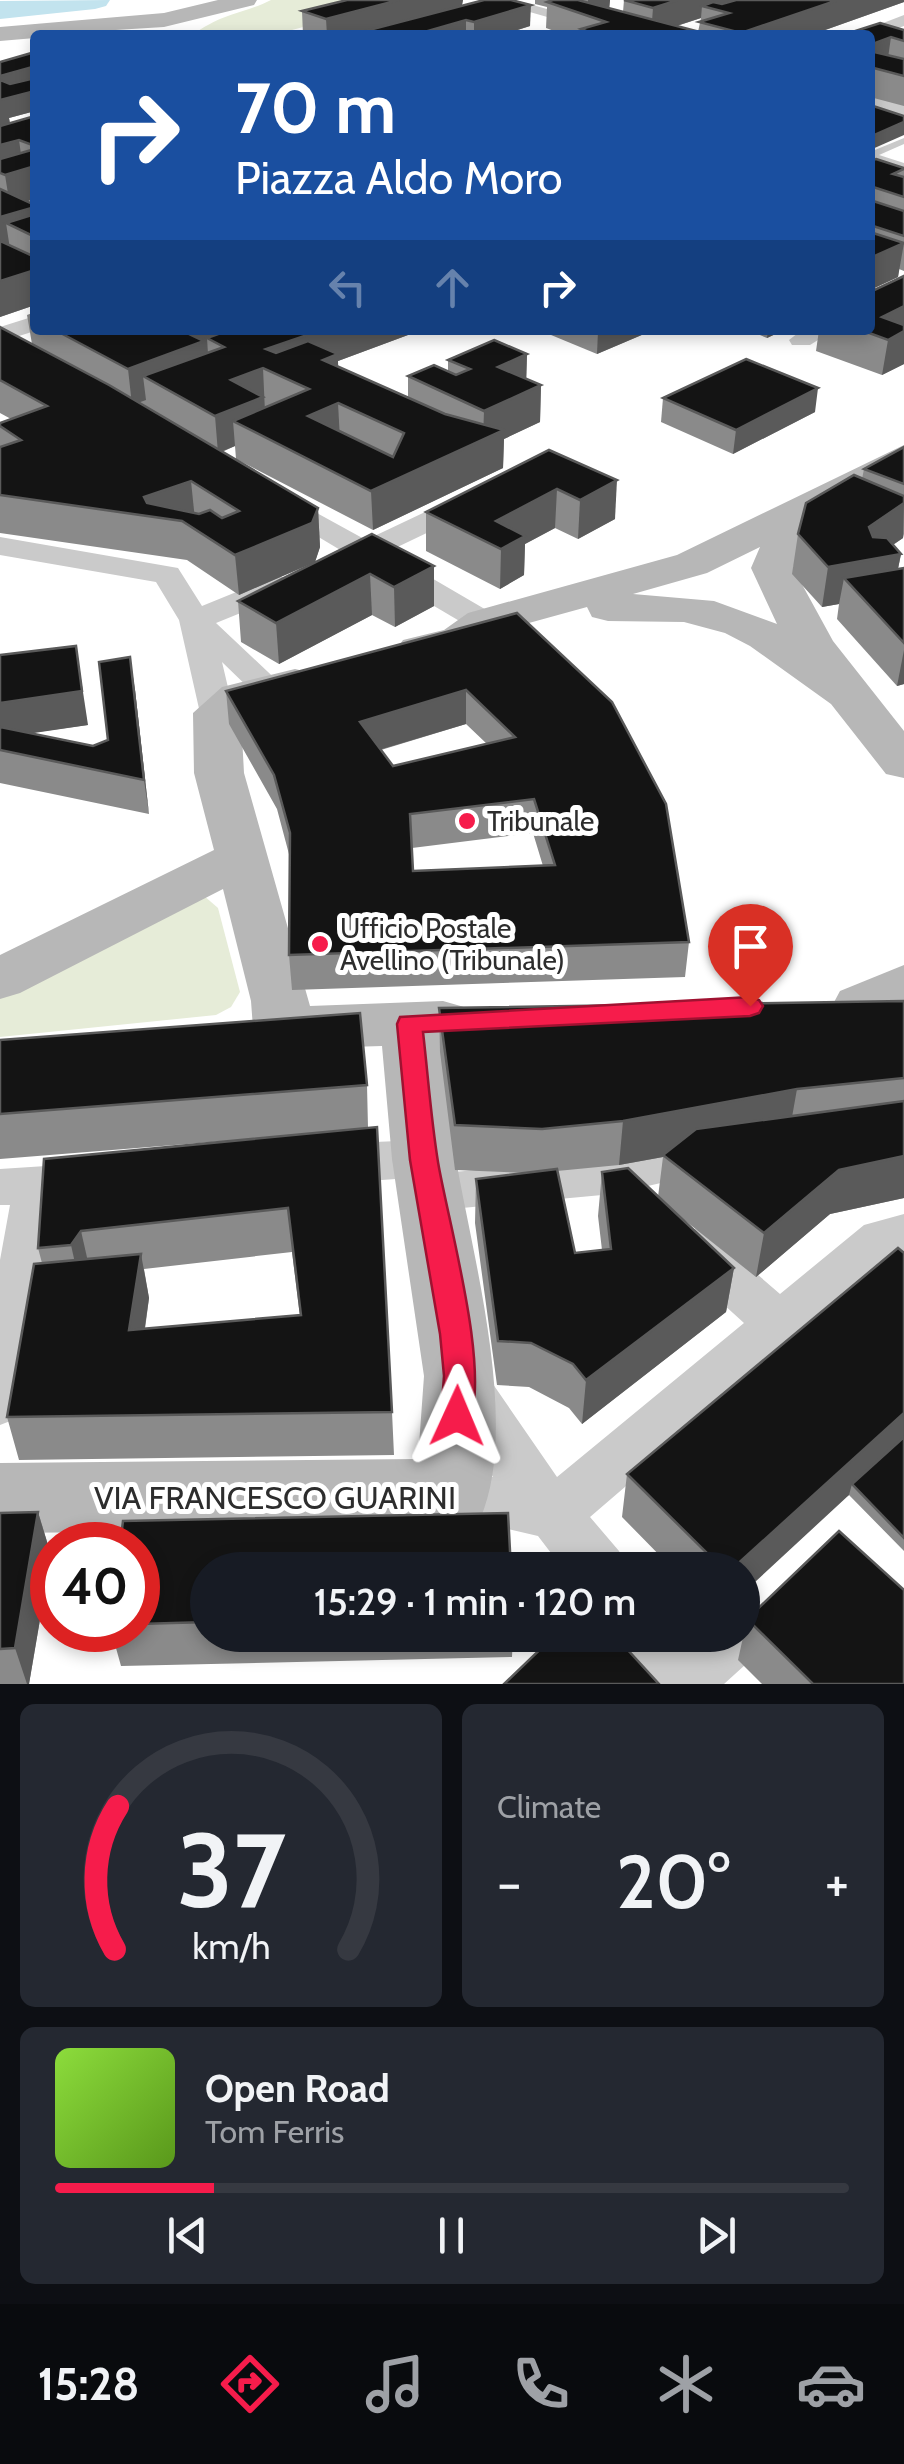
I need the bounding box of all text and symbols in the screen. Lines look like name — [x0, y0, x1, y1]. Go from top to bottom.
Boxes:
text: 70 m — [235, 65, 396, 151]
icon: right — [70, 70, 200, 200]
text: Piazza Aldo Moro — [235, 151, 563, 205]
icon: left — [320, 260, 375, 315]
icon: ahead — [425, 260, 480, 315]
icon: right — [530, 260, 585, 315]
place label: Tribunale — [487, 804, 594, 838]
marker: Tribunale — [456, 810, 478, 832]
pin — [708, 904, 793, 1007]
place label: Ufficio Postale Avellino (Tribunale) — [340, 911, 565, 977]
icon: arrive — [723, 919, 778, 974]
marker: Ufficio Postale Avellino (Tribunale) — [309, 933, 331, 955]
position arrow — [405, 1364, 509, 1468]
street label: VIA FRANCESCO GUARINI — [94, 1478, 456, 1517]
speed limit sign: 40 — [30, 1522, 160, 1652]
text: 15:29 · 1 min · 120 m — [314, 1578, 636, 1625]
text: Climate — [497, 1787, 601, 1826]
text: 37 — [176, 1807, 286, 1933]
text: 20° — [616, 1836, 730, 1927]
text: − — [497, 1849, 521, 1916]
text: + — [825, 1849, 849, 1916]
text: km/h — [192, 1925, 270, 1968]
text: Open Road — [205, 2065, 390, 2112]
text: Tom Ferris — [205, 2112, 344, 2151]
icon: previous — [160, 2208, 215, 2263]
icon: pause — [424, 2208, 479, 2263]
icon: next — [689, 2208, 744, 2263]
icon: directions — [215, 2349, 285, 2419]
icon: music — [360, 2349, 430, 2419]
icon: phone — [506, 2349, 576, 2419]
icon: climate — [651, 2349, 721, 2419]
icon: car — [796, 2349, 866, 2419]
text: 15:28 — [38, 2357, 139, 2411]

